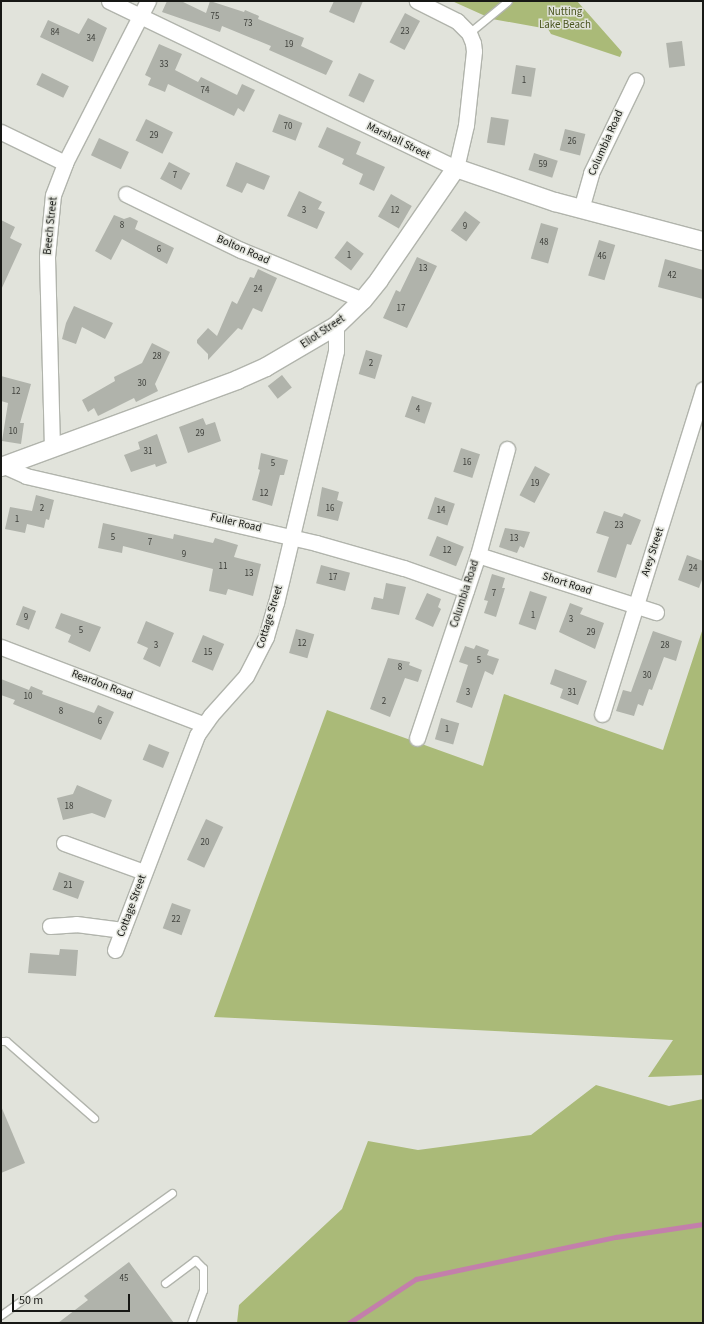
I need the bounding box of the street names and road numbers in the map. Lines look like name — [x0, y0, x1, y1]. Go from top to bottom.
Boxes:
street label: Columbia Road — [586, 108, 626, 178]
street label: Marshall Street — [364, 120, 432, 162]
street label: Beech Street — [41, 196, 61, 256]
street label: Bolton Road — [214, 232, 272, 268]
street label: Eliot Street — [298, 312, 348, 352]
street label: Fuller Road — [209, 511, 263, 535]
street label: Arey Street — [639, 526, 667, 578]
street label: Columbia Road — [448, 559, 482, 629]
street label: Short Road — [541, 570, 593, 598]
street label: Cottage Street — [254, 584, 286, 650]
street label: Reardon Road — [69, 667, 135, 703]
street label: Cottage Street — [115, 873, 149, 939]

